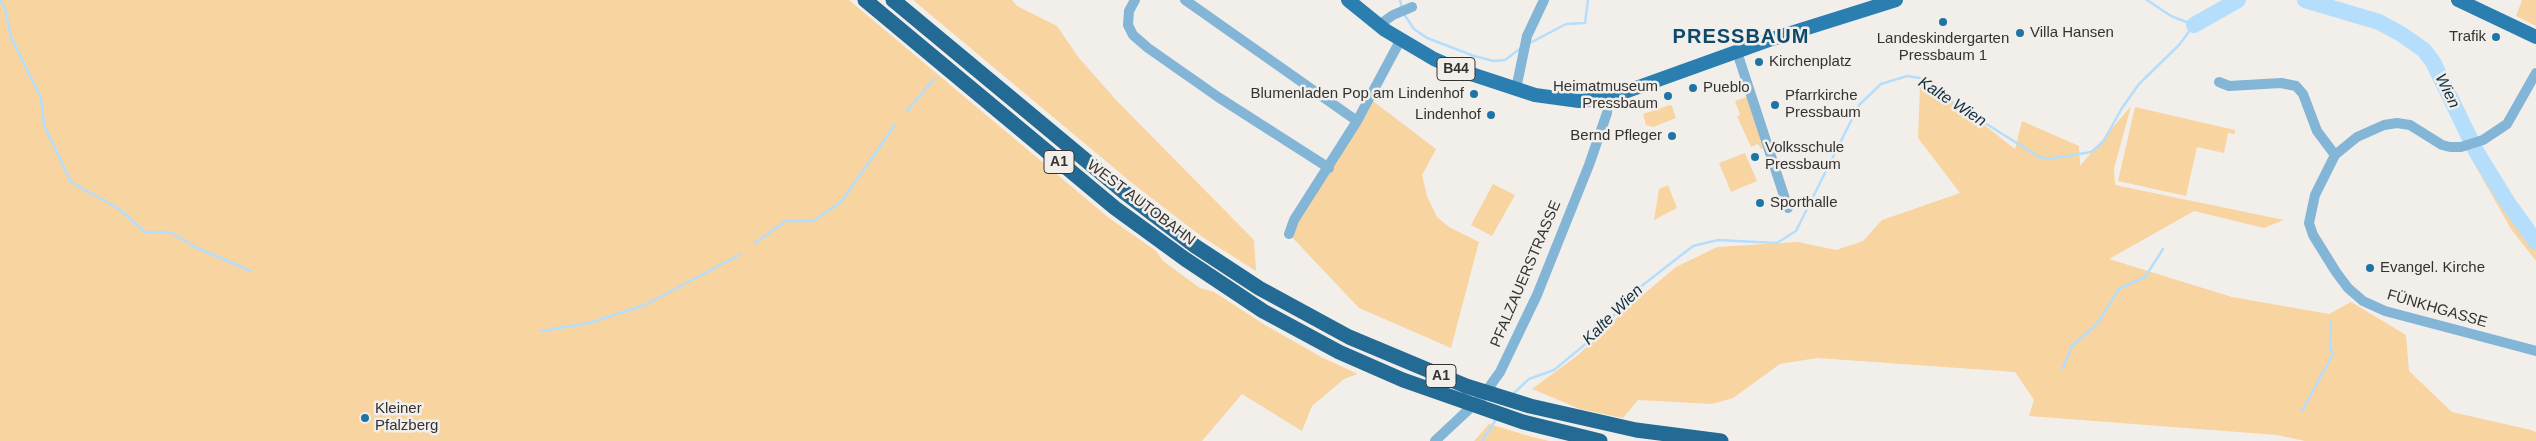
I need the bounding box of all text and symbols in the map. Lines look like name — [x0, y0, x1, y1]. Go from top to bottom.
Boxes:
marker: Landeskindergarten Pressbaum 1 — [1937, 16, 1949, 28]
place label: Villa Hansen — [2030, 24, 2114, 42]
district label: PRESSBAUM — [1671, 25, 1811, 49]
marker: Villa Hansen — [2014, 27, 2026, 39]
place label: Trafik — [2449, 28, 2486, 46]
place label: Landeskindergarten Pressbaum 1 — [1877, 30, 2009, 65]
marker: Trafik — [2490, 31, 2502, 43]
place label: Kirchenplatz — [1769, 53, 1852, 71]
marker: Kirchenplatz — [1753, 56, 1765, 68]
road number: B44 — [1437, 58, 1475, 80]
water label: Wien — [2430, 70, 2464, 112]
water label: Kalte Wien — [1914, 73, 1990, 131]
place label: Heimatmuseum Pressbaum — [1553, 78, 1658, 113]
place label: Pueblo — [1703, 79, 1750, 97]
marker: Pueblo — [1687, 82, 1699, 94]
place label: Blumenladen Pop am Lindenhof — [1251, 85, 1464, 103]
place label: Pfarrkirche Pressbaum — [1785, 87, 1861, 122]
marker: Blumenladen Pop am Lindenhof — [1468, 88, 1480, 100]
marker: Heimatmuseum Pressbaum — [1662, 90, 1674, 102]
marker: Pfarrkirche Pressbaum — [1769, 99, 1781, 111]
place label: Lindenhof — [1415, 106, 1481, 124]
marker: Lindenhof — [1485, 109, 1497, 121]
place label: Bernd Pfleger — [1570, 127, 1662, 145]
marker: Bernd Pfleger — [1666, 130, 1678, 142]
place label: Volksschule Pressbaum — [1765, 139, 1844, 174]
road number: A1 — [1044, 150, 1074, 173]
marker: Volksschule Pressbaum — [1749, 151, 1761, 163]
street label: WEST AUTOBAHN — [1083, 157, 1199, 249]
place label: Sporthalle — [1770, 194, 1838, 212]
marker: Sporthalle — [1754, 197, 1766, 209]
street label: PFALZAUERSTRASSE — [1487, 198, 1565, 350]
place label: Evangel. Kirche — [2380, 259, 2485, 277]
marker: Evangel. Kirche — [2364, 262, 2376, 274]
water label: Kalte Wien — [1579, 281, 1647, 349]
street label: FÜNKHGASSE — [2385, 286, 2489, 332]
road number: A1 — [1426, 364, 1456, 388]
place label: Kleiner Pfalzberg — [375, 400, 438, 435]
marker: Kleiner Pfalzberg — [359, 412, 371, 424]

